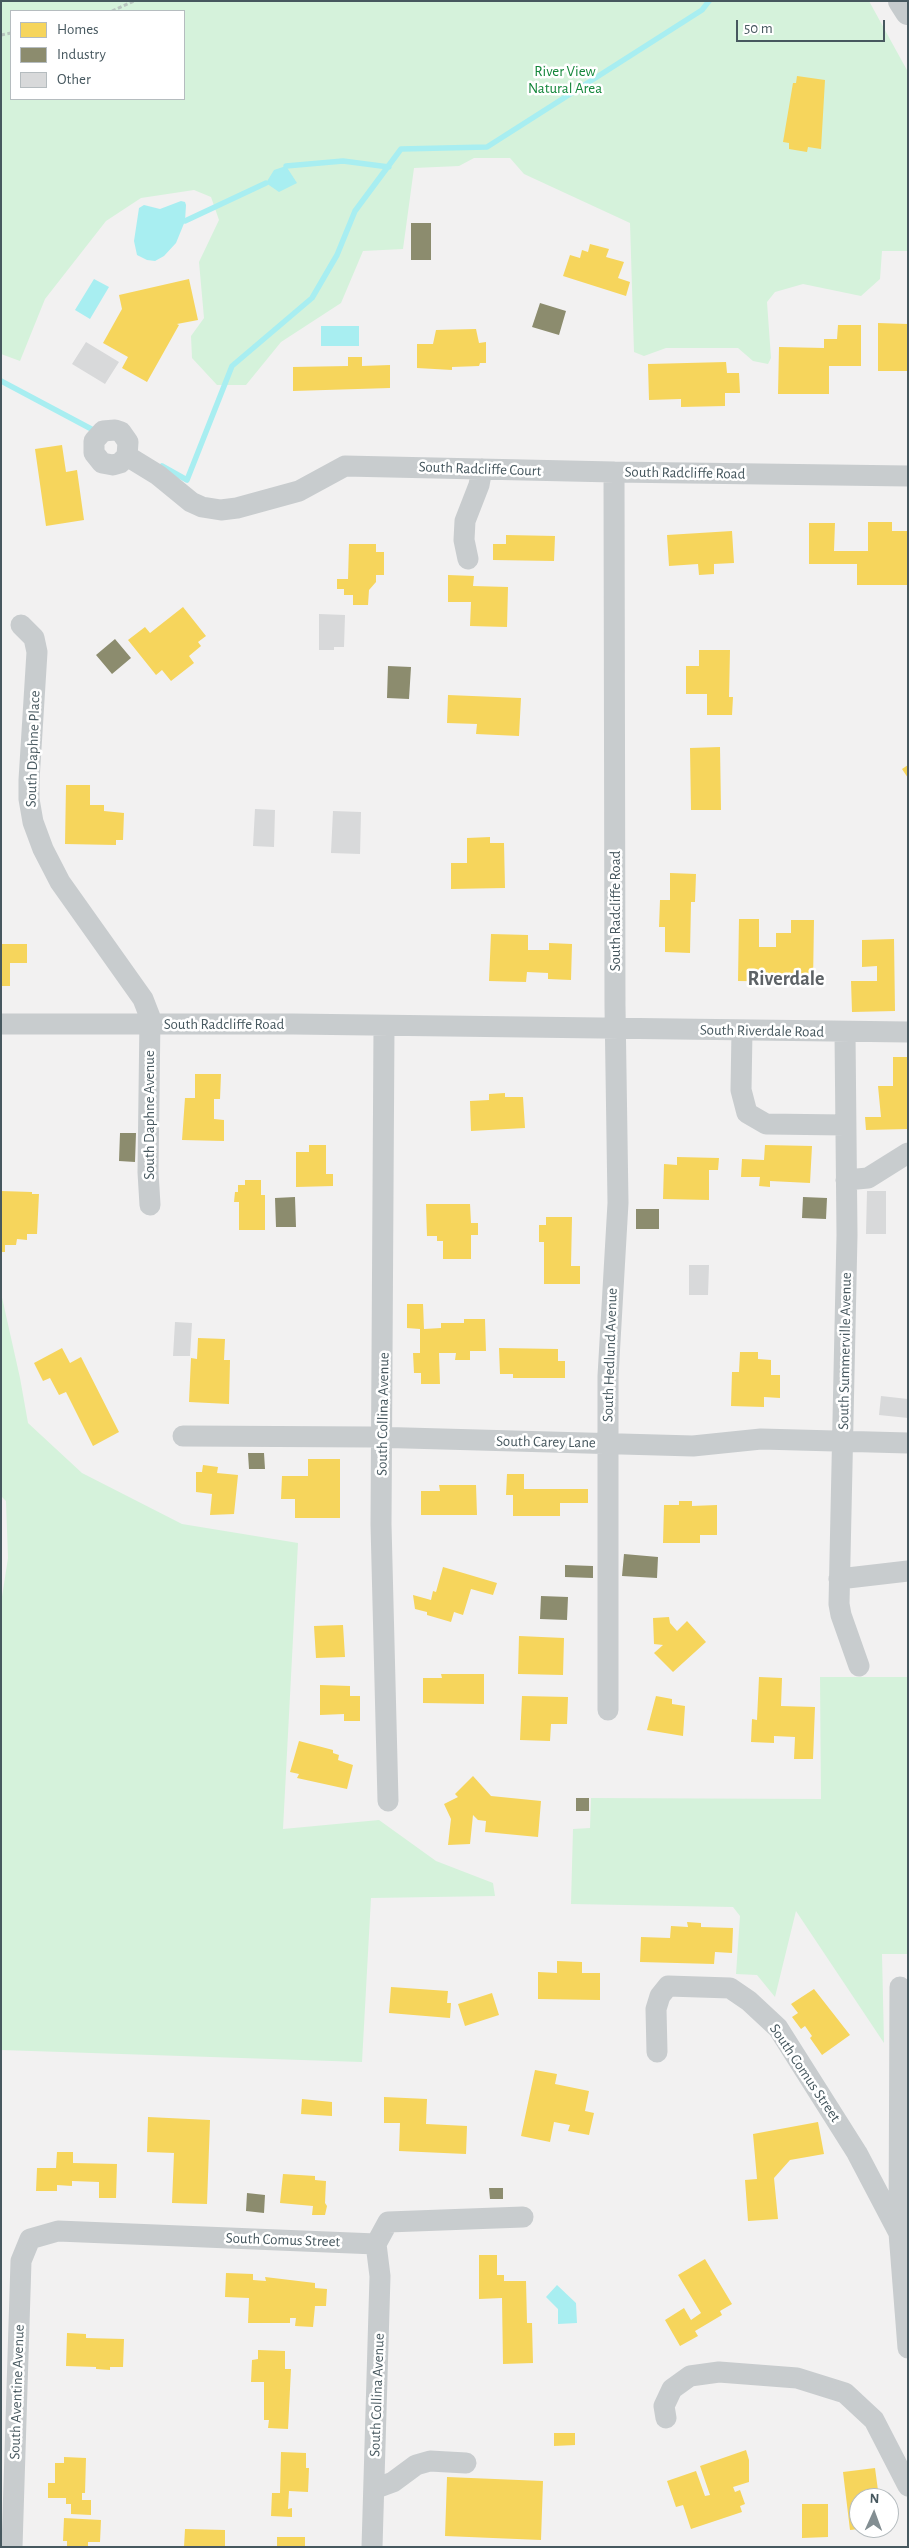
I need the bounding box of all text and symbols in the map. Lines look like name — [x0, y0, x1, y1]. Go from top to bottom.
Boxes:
legend — [10, 10, 185, 100]
scale bar — [739, 10, 888, 42]
text: 50 m — [744, 21, 773, 36]
text: Homes — [57, 22, 99, 37]
text: Industry — [57, 47, 106, 62]
park label: River View Natural Area — [528, 62, 602, 97]
text: Other — [57, 72, 91, 87]
street label: South Radcliffe Court — [418, 458, 542, 480]
street label: South Radcliffe Road — [624, 463, 746, 483]
street label: South Daphne Place — [22, 690, 44, 808]
street label: South Radcliffe Road — [606, 851, 624, 971]
district label: Riverdale — [748, 967, 824, 991]
street label: South Radcliffe Road — [164, 1015, 284, 1033]
street label: South Riverdale Road — [700, 1021, 824, 1041]
street label: South Daphne Avenue — [140, 1050, 158, 1180]
street label: South Summerville Avenue — [835, 1272, 855, 1430]
street label: South Hedlund Avenue — [599, 1288, 621, 1422]
street label: South Collina Avenue — [373, 1352, 393, 1476]
street label: South Carey Lane — [496, 1432, 596, 1452]
street label: South Comus Street — [766, 2020, 844, 2126]
street label: South Comus Street — [225, 2229, 341, 2251]
street label: South Aventine Avenue — [6, 2324, 28, 2460]
street label: South Collina Avenue — [366, 2333, 388, 2457]
north arrow — [849, 2488, 899, 2538]
text: N — [869, 2492, 880, 2506]

